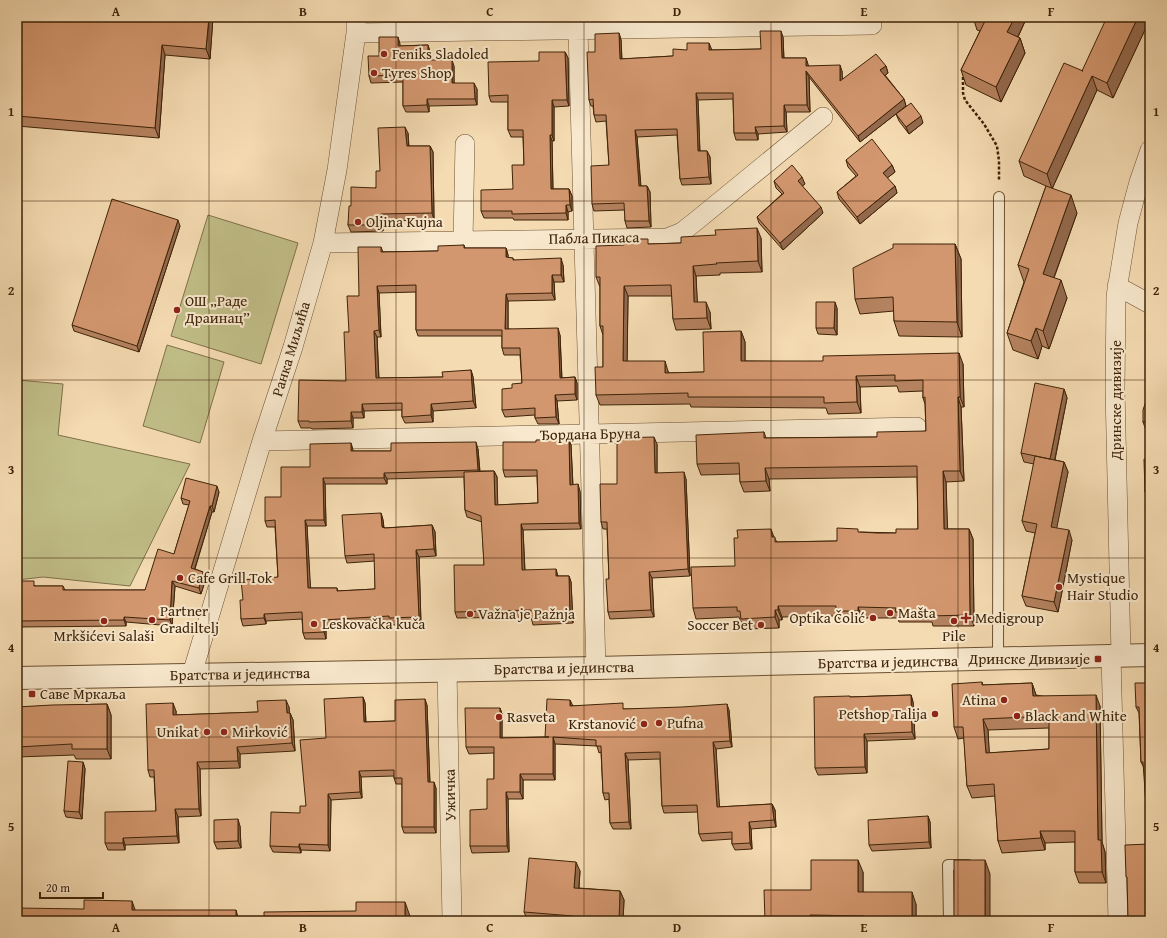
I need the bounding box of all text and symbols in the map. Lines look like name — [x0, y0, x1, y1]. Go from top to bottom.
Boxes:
text: A — [112, 2, 121, 21]
text: B — [299, 2, 307, 21]
text: C — [486, 2, 494, 21]
text: D — [673, 2, 681, 21]
text: E — [861, 2, 868, 21]
text: F — [1048, 2, 1055, 21]
place label: Feniks Sladoled — [392, 43, 489, 64]
marker: Feniks Sladoled — [379, 49, 389, 59]
place label: Tyres Shop — [382, 62, 452, 83]
marker: Tyres Shop — [369, 68, 379, 78]
text: 1 — [8, 102, 14, 121]
text: 1 — [1153, 102, 1159, 121]
place label: Oljina Kujna — [366, 211, 443, 232]
marker: Oljina Kujna — [353, 217, 363, 227]
street label: Пабла Пикаса — [549, 226, 640, 249]
text: 2 — [8, 281, 15, 300]
text: 2 — [1153, 281, 1160, 300]
place label: ОШ „Раде Драинац” — [184, 290, 250, 328]
street label: Ранка Миљића — [266, 298, 315, 399]
marker: ОШ „Раде Драинац” — [172, 305, 182, 315]
street label: Дринске дивизије — [1105, 340, 1126, 461]
street label: Ђордана Бруна — [540, 422, 641, 445]
text: 3 — [8, 460, 14, 479]
text: 3 — [1153, 460, 1159, 479]
place label: Cafe Grill Tok — [188, 567, 273, 588]
place label: Mystique Hair Studio — [1067, 567, 1139, 605]
marker: Cafe Grill Tok — [175, 573, 185, 583]
marker: Mystique Hair Studio — [1054, 582, 1064, 592]
place label: Partner Gradiltelj — [160, 600, 219, 638]
place label: Mašta — [898, 602, 936, 623]
place label: Važna je Pažnja — [478, 603, 575, 624]
place label: Optika Čolić — [789, 607, 865, 628]
place label: Medigroup — [975, 607, 1044, 628]
marker: Mašta — [885, 608, 895, 618]
marker: Važna je Pažnja — [465, 609, 475, 619]
marker: Medigroup — [960, 612, 972, 624]
place label: Leskovačka kuča — [322, 613, 425, 634]
marker: Optika Čolić — [868, 613, 878, 623]
place label: Soccer Bet — [687, 614, 754, 635]
marker: Partner Gradiltelj — [147, 615, 157, 625]
marker: Mrkšićevi Salaši — [99, 616, 109, 626]
marker: Pile — [949, 616, 959, 626]
marker: Leskovačka kuča — [309, 619, 319, 629]
marker: Soccer Bet — [756, 620, 766, 630]
place label: Mrkšićevi Salaši — [54, 625, 154, 646]
place label: Pile — [942, 625, 966, 646]
text: 4 — [8, 638, 15, 657]
text: 4 — [1153, 638, 1160, 657]
place label: Дринске Дивизије — [968, 648, 1090, 669]
street label: Братства и јединства — [818, 650, 959, 673]
marker: Дринске Дивизије — [1093, 654, 1103, 664]
street label: Братства и јединства — [494, 656, 635, 679]
street label: Братства и јединства — [170, 662, 311, 685]
place label: Саве Мркаља — [40, 683, 127, 704]
marker: Саве Мркаља — [27, 689, 37, 699]
place label: Atina — [962, 689, 996, 710]
marker: Atina — [999, 695, 1009, 705]
place label: Petshop Talija — [839, 703, 927, 724]
place label: Black and White — [1025, 705, 1127, 726]
place label: Rasveta — [507, 706, 555, 727]
marker: Petshop Talija — [930, 709, 940, 719]
marker: Black and White — [1012, 711, 1022, 721]
marker: Rasveta — [494, 712, 504, 722]
place label: Pufna — [667, 712, 704, 733]
place label: Krstanović — [568, 713, 636, 734]
marker: Pufna — [654, 718, 664, 728]
marker: Krstanović — [639, 719, 649, 729]
place label: Unikat — [156, 721, 200, 742]
place label: Mirković — [232, 721, 288, 742]
marker: Unikat — [202, 727, 212, 737]
marker: Mirković — [219, 727, 229, 737]
street label: Ужичка — [439, 768, 460, 821]
text: 5 — [8, 817, 15, 836]
text: 5 — [1153, 817, 1160, 836]
scale bar — [40, 874, 103, 900]
text: 20 m — [46, 879, 70, 896]
text: A — [112, 918, 121, 937]
text: B — [299, 918, 307, 937]
text: C — [486, 918, 494, 937]
text: D — [673, 918, 681, 937]
text: E — [861, 918, 868, 937]
text: F — [1048, 918, 1055, 937]

